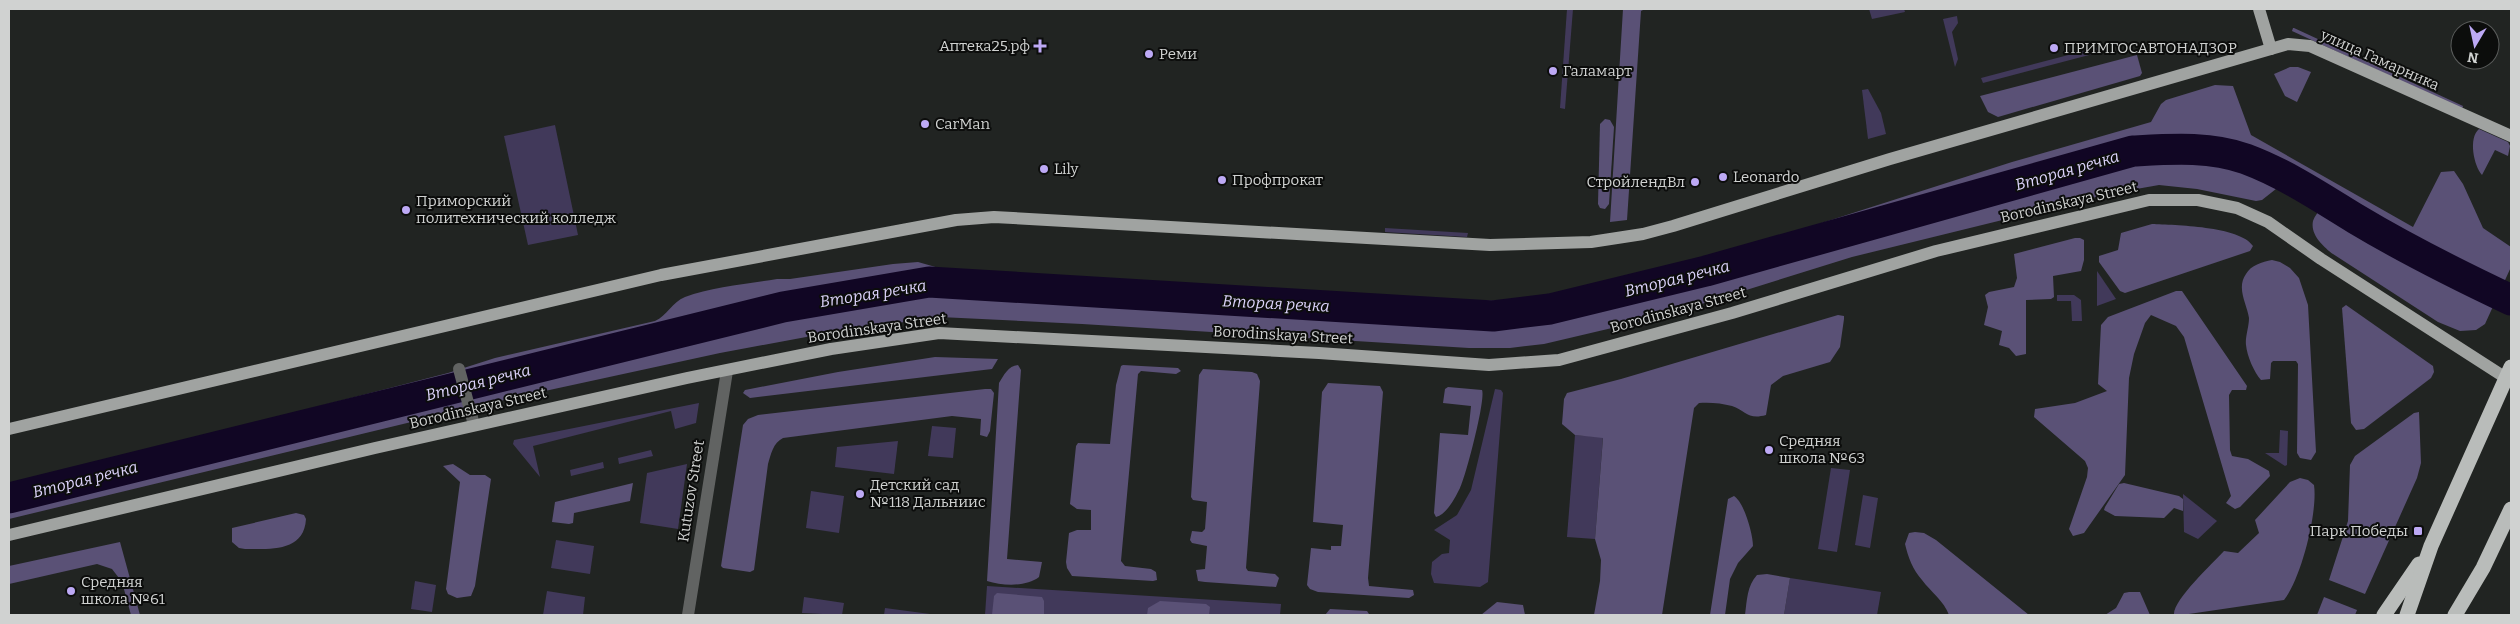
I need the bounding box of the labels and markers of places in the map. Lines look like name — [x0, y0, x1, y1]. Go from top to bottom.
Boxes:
place label: Аптека25.рф — [939, 37, 1030, 55]
place label: ПРИМГОСАВТОНАДЗОР — [2064, 39, 2237, 57]
marker: Аптека25.рф — [1034, 40, 1046, 52]
marker: ПРИМГОСАВТОНАДЗОР — [2048, 42, 2060, 54]
place label: Реми — [1159, 45, 1197, 63]
marker: Реми — [1143, 48, 1155, 60]
place label: Галамарт — [1563, 62, 1632, 80]
marker: Галамарт — [1547, 65, 1559, 77]
place label: CarMan — [935, 115, 991, 133]
marker: CarMan — [919, 118, 931, 130]
place label: Lily — [1054, 160, 1079, 178]
marker: Lily — [1038, 163, 1050, 175]
place label: Leonardo — [1733, 168, 1799, 186]
place label: Профпрокат — [1232, 171, 1323, 189]
marker: Leonardo — [1717, 171, 1729, 183]
place label: СтройлендВл — [1587, 173, 1685, 191]
marker: Профпрокат — [1216, 174, 1228, 186]
marker: СтройлендВл — [1689, 176, 1701, 188]
place label: Приморский политехнический колледж — [416, 192, 617, 227]
marker: Приморский политехнический колледж — [400, 204, 412, 216]
place label: Средняя школа №63 — [1779, 432, 1865, 467]
marker: Средняя школа №63 — [1763, 444, 1775, 456]
place label: Детский сад №118 Дальниис — [870, 476, 986, 511]
marker: Детский сад №118 Дальниис — [854, 488, 866, 500]
place label: Парк Победы — [2310, 522, 2408, 540]
marker: Парк Победы — [2412, 525, 2424, 537]
place label: Средняя школа №61 — [81, 573, 165, 608]
marker: Средняя школа №61 — [65, 585, 77, 597]

